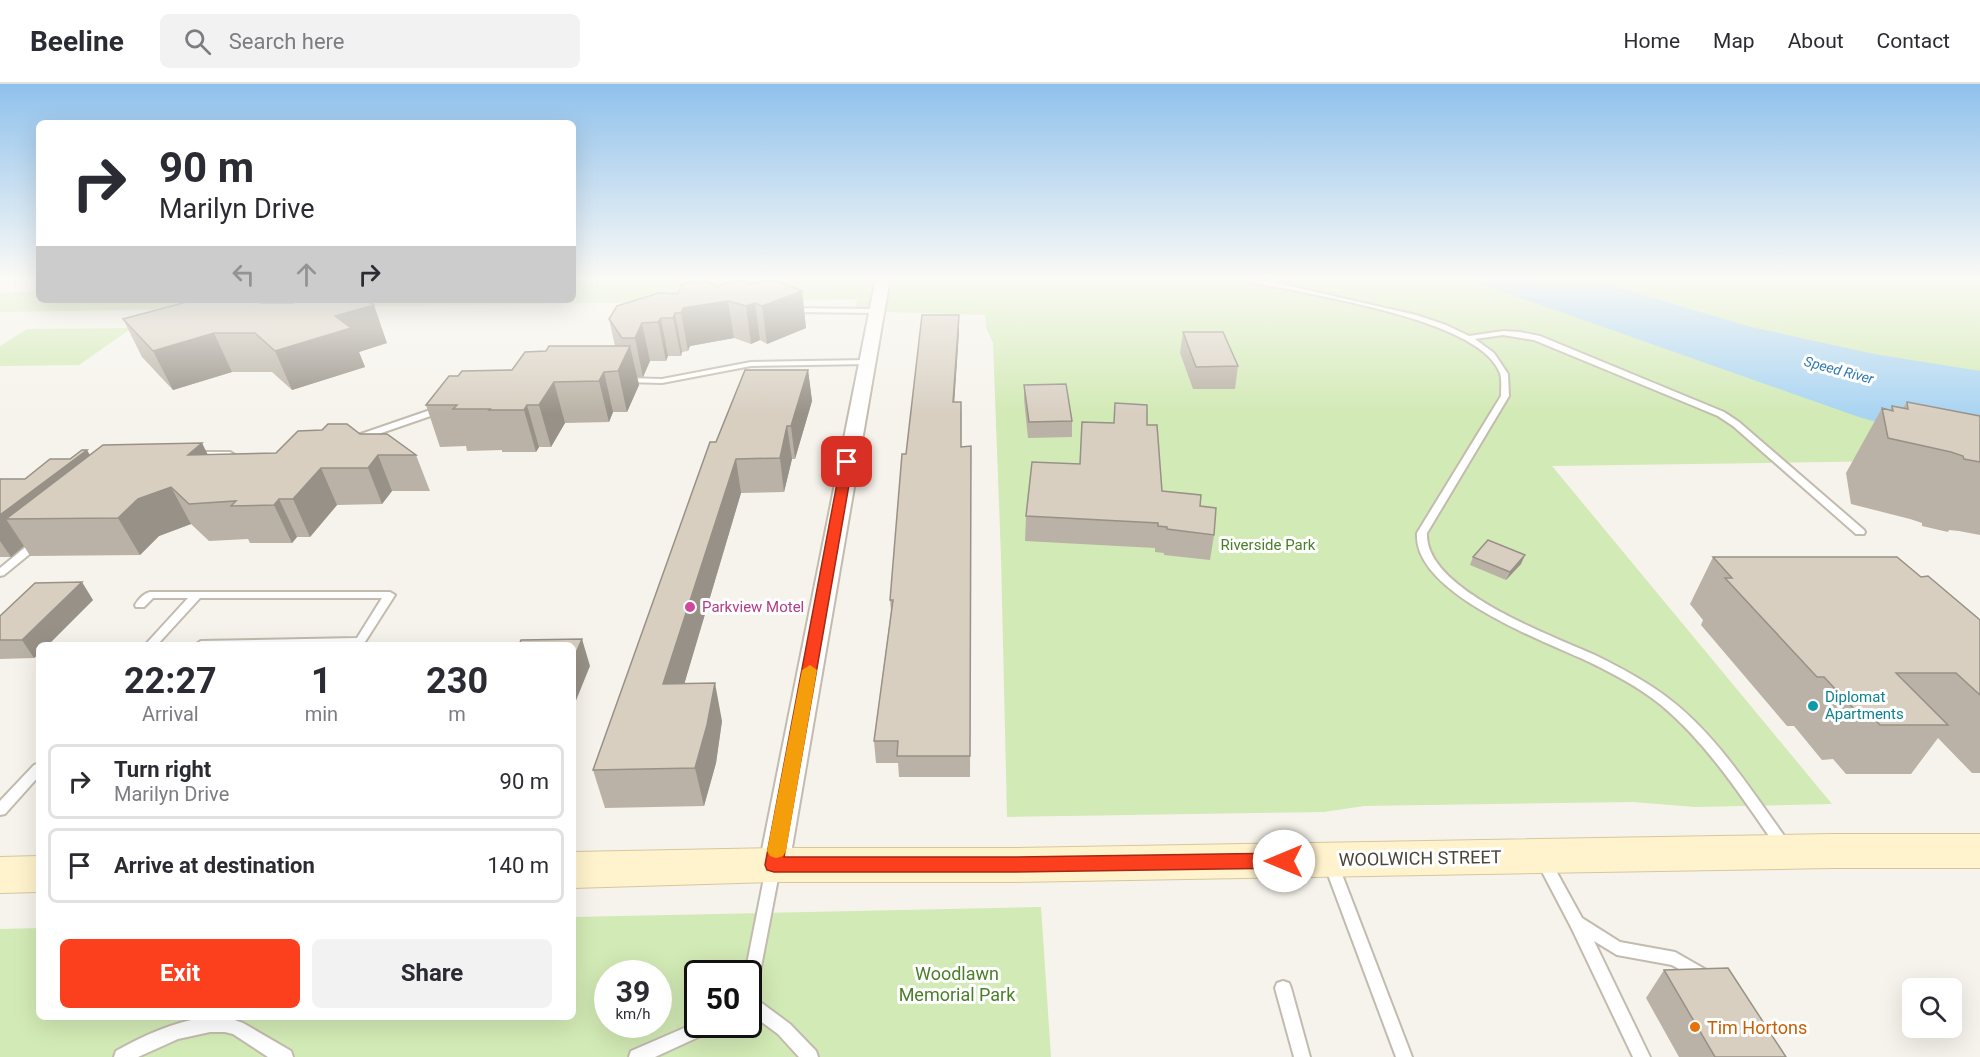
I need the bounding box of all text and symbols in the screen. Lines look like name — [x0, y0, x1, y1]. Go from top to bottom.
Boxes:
search box — [160, 14, 580, 68]
text: Beeline — [30, 25, 124, 58]
icon: search — [181, 25, 214, 58]
text: Search here — [229, 29, 345, 54]
text: Home — [1624, 29, 1680, 53]
text: Map — [1713, 29, 1755, 53]
text: About — [1788, 29, 1844, 53]
text: Contact — [1877, 29, 1950, 53]
text: 90 m — [159, 143, 254, 192]
icon: right — [60, 144, 138, 222]
text: Marilyn Drive — [159, 193, 315, 225]
icon: left — [227, 258, 260, 291]
icon: ahead — [290, 258, 323, 291]
icon: right — [353, 258, 386, 291]
water label: Speed River — [1803, 353, 1876, 387]
pin — [821, 436, 872, 487]
icon: arrive — [830, 445, 863, 478]
park label: Riverside Park — [1221, 536, 1316, 554]
place label: Parkview Motel — [702, 598, 804, 616]
marker: Parkview Motel — [683, 600, 697, 614]
text: 22:27 — [124, 660, 217, 702]
text: 1 — [311, 660, 332, 702]
text: 230 — [426, 660, 488, 702]
place label: Diplomat Apartments — [1825, 688, 1904, 723]
marker: Diplomat Apartments — [1806, 699, 1820, 713]
text: Arrival — [142, 702, 199, 726]
text: min — [305, 702, 338, 726]
text: m — [448, 702, 466, 726]
text: Turn right — [114, 757, 211, 782]
icon: right — [63, 765, 96, 798]
text: 90 m — [500, 769, 549, 794]
text: Marilyn Drive — [114, 782, 229, 806]
position arrow — [1252, 829, 1316, 893]
street label: WOOLWICH STREET — [1338, 846, 1502, 870]
icon: arrive — [63, 849, 96, 882]
text: Arrive at destination — [114, 853, 315, 878]
text: 140 m — [487, 853, 549, 878]
button: Exit — [60, 939, 300, 1008]
button: Share — [312, 939, 552, 1008]
speed limit sign: 50 — [684, 960, 762, 1038]
park label: Woodlawn Memorial Park — [899, 963, 1016, 1005]
text: 39 — [616, 974, 650, 1009]
map controls — [1902, 978, 1962, 1038]
button: search — [1902, 978, 1962, 1038]
text: km/h — [615, 1005, 651, 1023]
place label: Tim Hortons — [1707, 1017, 1807, 1038]
marker: Tim Hortons — [1688, 1020, 1702, 1034]

